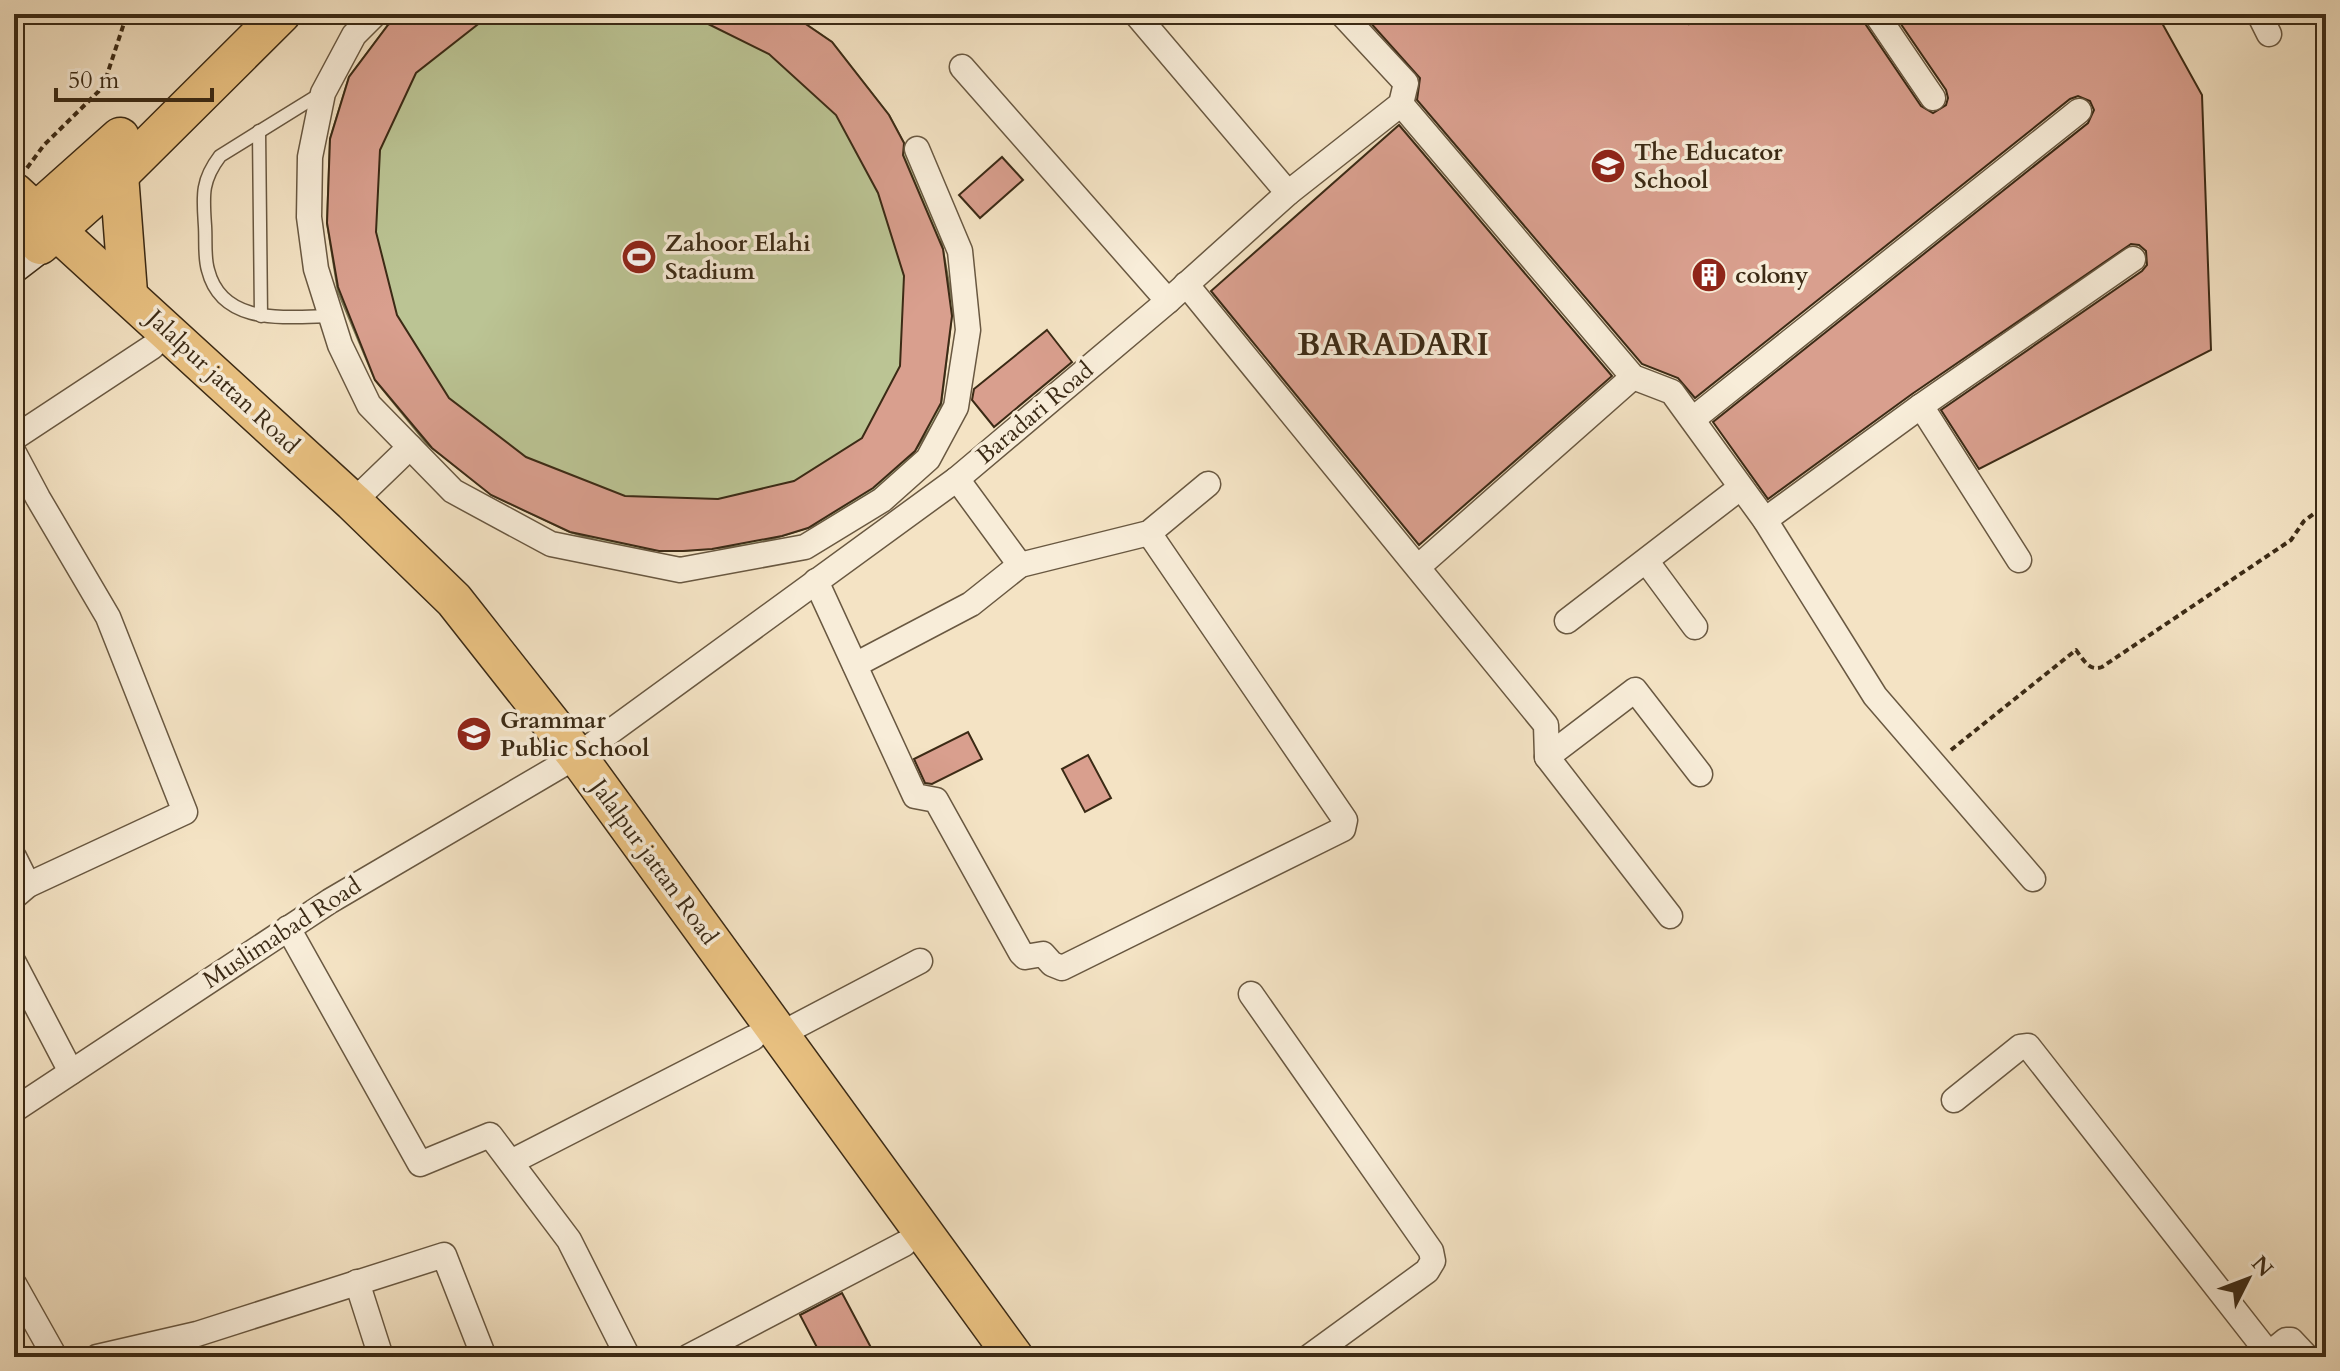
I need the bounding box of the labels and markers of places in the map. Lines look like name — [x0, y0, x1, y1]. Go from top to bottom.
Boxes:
place label: The Educator School — [1634, 136, 1783, 197]
school or university icon: The Educator School — [1589, 147, 1627, 185]
place label: Zahoor Elahi Stadium — [665, 227, 811, 288]
sports icon: Zahoor Elahi Stadium — [620, 238, 658, 276]
building icon: colony — [1690, 256, 1728, 294]
place label: colony — [1735, 259, 1809, 292]
place label: Grammar Public School — [500, 704, 649, 765]
school or university icon: Grammar Public School — [455, 715, 493, 753]

